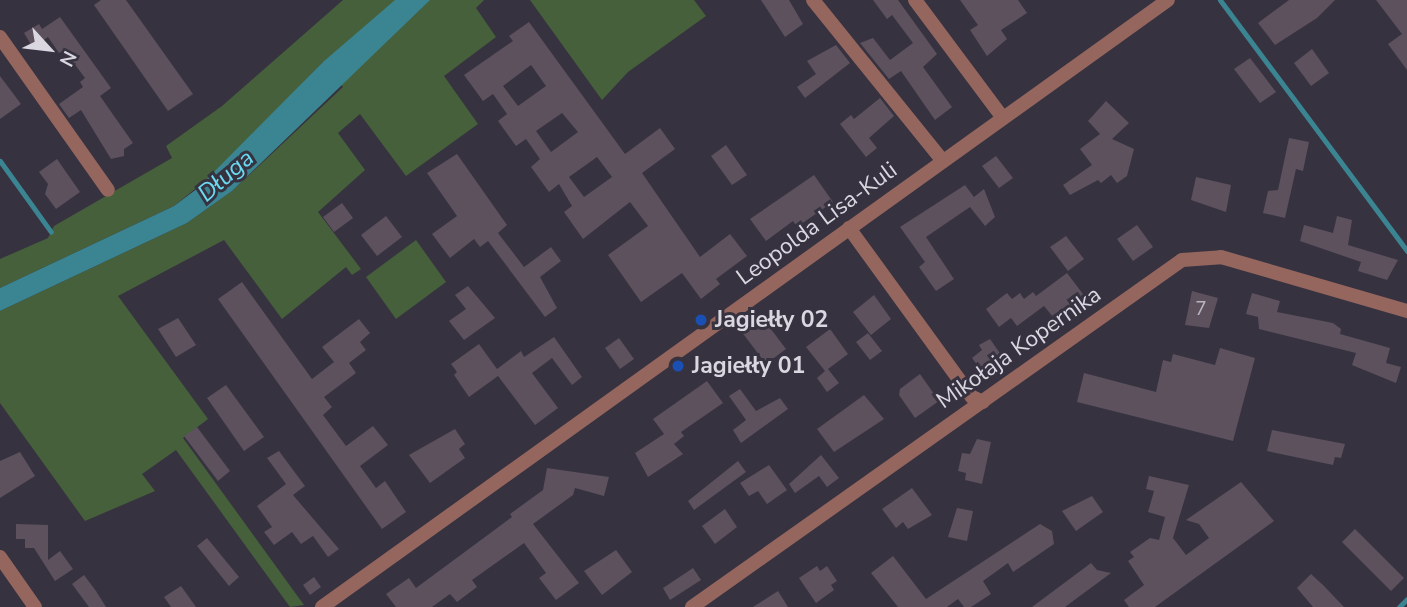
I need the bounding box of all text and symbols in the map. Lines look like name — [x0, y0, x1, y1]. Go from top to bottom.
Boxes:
north arrow — [14, 14, 84, 84]
text: N — [53, 46, 83, 71]
water label: Długa — [192, 144, 260, 208]
street label: Leopolda Lisa-Kuli — [731, 156, 903, 292]
street label: Mikołaja Kopernika — [932, 281, 1106, 415]
house number: 7 — [1195, 299, 1207, 321]
place label: Jagiełły 02 — [715, 306, 828, 334]
marker: Jagiełły 02 — [693, 312, 709, 328]
place label: Jagiełły 01 — [692, 352, 805, 380]
marker: Jagiełły 01 — [670, 358, 686, 374]

